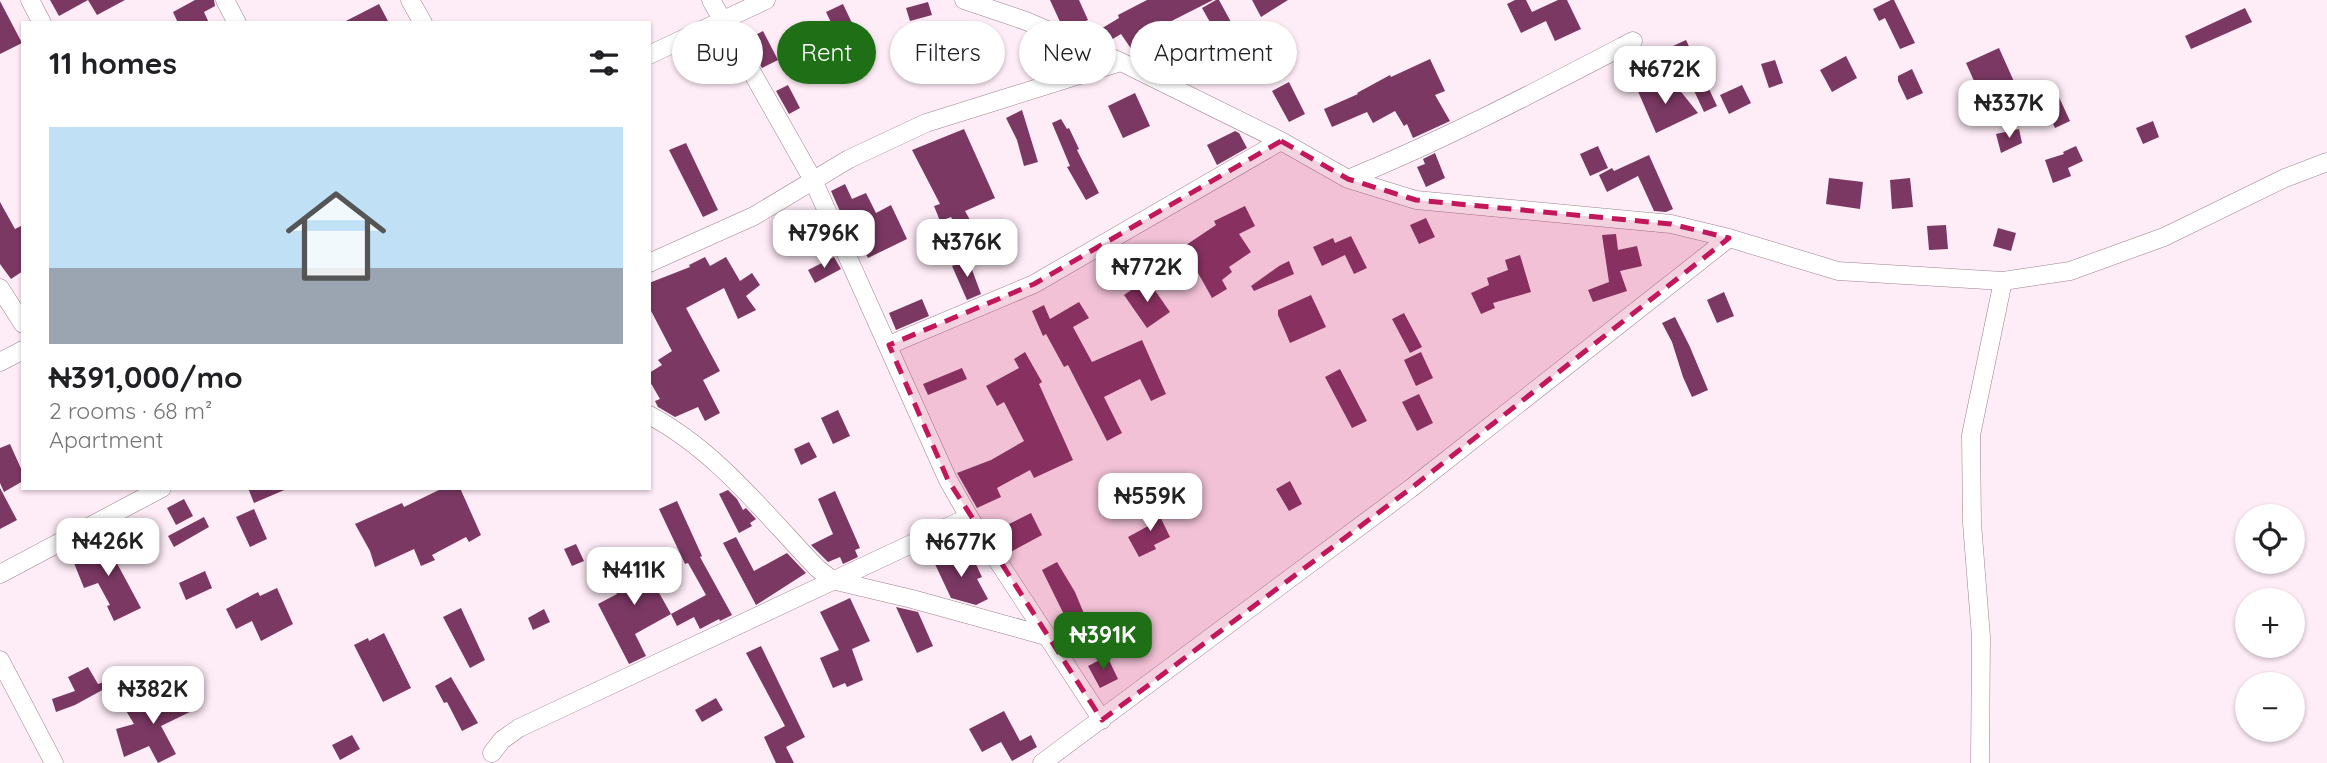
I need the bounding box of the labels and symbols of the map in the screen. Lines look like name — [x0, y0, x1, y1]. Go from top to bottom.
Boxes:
pin: ₦672K — [1616, 46, 1714, 106]
pin: ₦337K — [1960, 80, 2058, 140]
pin: ₦796K — [775, 210, 873, 270]
pin: ₦376K — [918, 219, 1016, 279]
pin: ₦772K — [1098, 244, 1196, 304]
pin: ₦559K — [1101, 474, 1199, 533]
pin: ₦426K — [59, 518, 157, 578]
pin: ₦677K — [912, 520, 1010, 579]
pin: ₦411K — [585, 548, 683, 607]
pin: ₦391K — [1054, 612, 1152, 672]
pin: ₦382K — [104, 666, 202, 726]

